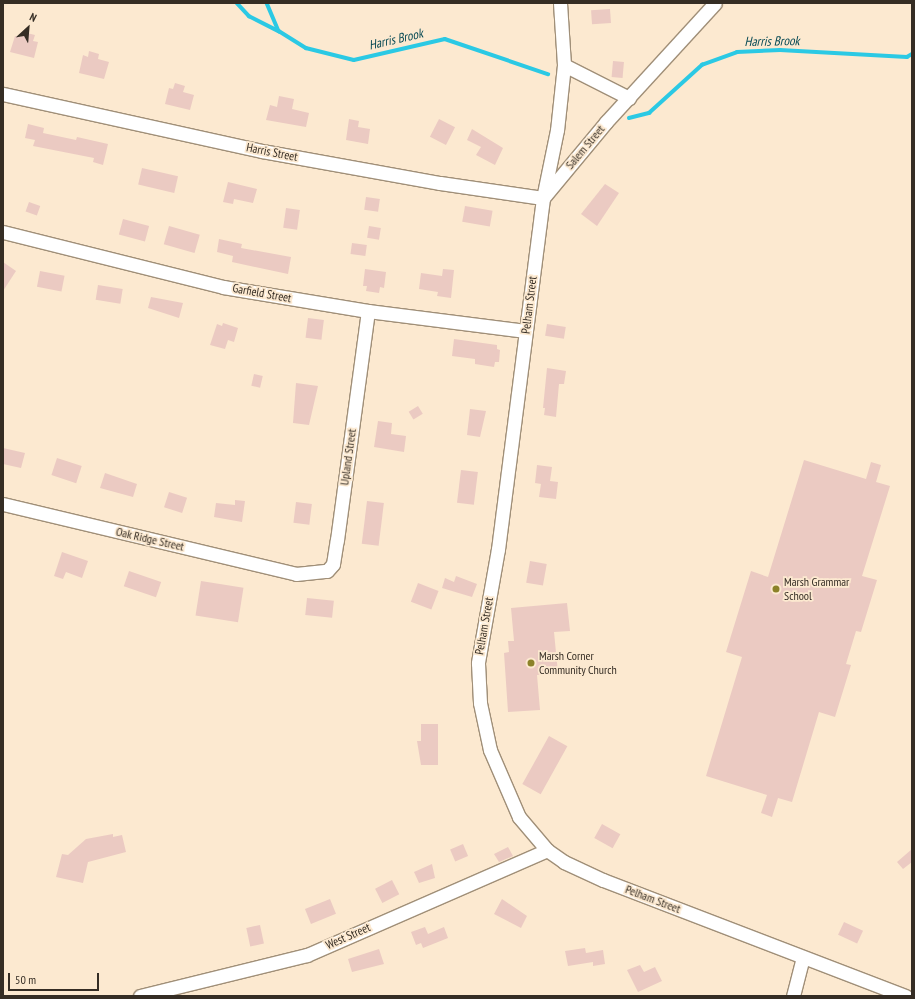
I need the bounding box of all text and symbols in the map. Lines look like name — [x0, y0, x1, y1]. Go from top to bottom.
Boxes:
north arrow — [8, 8, 48, 48]
text: N — [28, 10, 39, 25]
water label: Harris Brook — [367, 26, 425, 54]
water label: Harris Brook — [744, 34, 800, 50]
street label: Salem Street — [562, 122, 608, 172]
street label: Harris Street — [245, 140, 299, 164]
street label: Pelham Street — [518, 275, 540, 335]
street label: Garfield Street — [231, 281, 293, 305]
street label: Upland Street — [337, 428, 359, 486]
street label: Oak Ridge Street — [114, 524, 186, 554]
place label: Marsh Grammar School — [784, 575, 849, 603]
marker: Marsh Grammar School — [771, 584, 781, 594]
street label: Pelham Street — [472, 596, 496, 656]
place label: Marsh Corner Community Church — [539, 649, 617, 677]
marker: Marsh Corner Community Church — [526, 658, 536, 668]
street label: Pelham Street — [623, 882, 683, 916]
street label: West Street — [323, 920, 373, 952]
scale bar — [10, 965, 101, 991]
text: 50 m — [15, 972, 36, 987]

